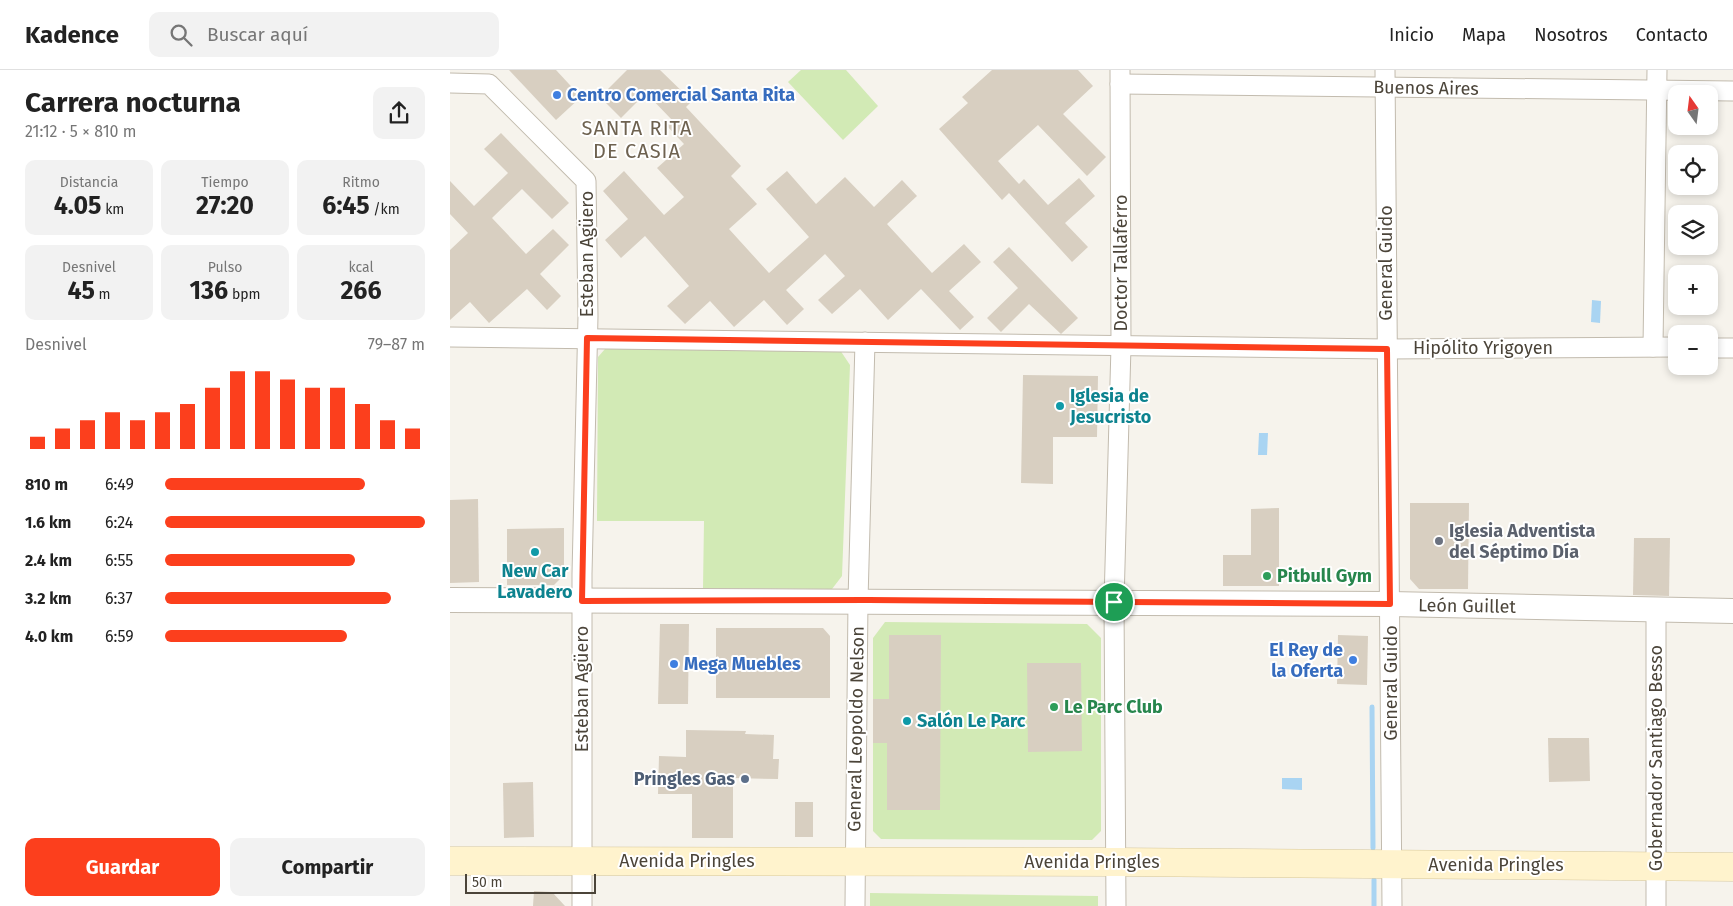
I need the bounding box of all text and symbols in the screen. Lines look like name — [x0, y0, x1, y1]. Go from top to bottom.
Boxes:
search box — [149, 12, 499, 57]
text: Kadence — [25, 21, 119, 49]
icon: search — [167, 21, 195, 49]
text: Buscar aquí — [207, 23, 308, 46]
text: Inicio — [1389, 24, 1434, 46]
text: Mapa — [1462, 24, 1506, 46]
text: Nosotros — [1534, 24, 1608, 46]
text: Contacto — [1636, 24, 1708, 46]
street label: Buenos Aires — [1373, 76, 1479, 100]
place label: Centro Comercial Santa Rita — [567, 84, 795, 106]
north arrow — [1668, 85, 1718, 135]
map controls — [1668, 85, 1718, 375]
text: Carrera nocturna — [25, 86, 241, 119]
button: share — [373, 87, 425, 139]
marker: Centro Comercial Santa Rita — [551, 89, 563, 101]
district label: SANTA RITA DE CASIA — [582, 116, 692, 163]
text: 21:12 · 5 × 810 m — [25, 122, 136, 141]
button: locate — [1668, 145, 1718, 195]
text: Distancia — [60, 174, 118, 191]
text: Tiempo — [201, 174, 249, 191]
text: Ritmo — [342, 174, 380, 191]
text: 4.05 — [54, 191, 101, 221]
text: 27:20 — [196, 191, 254, 221]
text: 6:45 — [322, 191, 370, 221]
street label: Esteban Agüero — [576, 191, 598, 317]
street label: Doctor Tallaferro — [1110, 195, 1132, 331]
text: km — [101, 201, 124, 218]
text: /km — [370, 201, 400, 218]
street label: General Guido — [1375, 205, 1397, 321]
button: layers — [1668, 205, 1718, 255]
text: Desnivel — [62, 259, 116, 276]
text: Pulso — [208, 259, 242, 276]
text: kcal — [348, 259, 374, 276]
button: + — [1668, 265, 1718, 315]
text: 45 — [68, 276, 95, 306]
text: 136 — [189, 276, 228, 306]
text: 266 — [340, 276, 382, 306]
text: m — [95, 286, 111, 303]
text: bpm — [228, 286, 261, 303]
button: − — [1668, 325, 1718, 375]
text: Desnivel — [25, 335, 87, 354]
text: 79–87 m — [368, 335, 425, 354]
street label: Hipólito Yrigoyen — [1413, 337, 1553, 359]
place label: Iglesia de Jesucristo — [1069, 385, 1151, 428]
marker: Iglesia de Jesucristo — [1054, 400, 1066, 412]
text: 810 m — [25, 475, 68, 494]
text: 6:49 — [105, 475, 134, 494]
text: 1.6 km — [25, 513, 71, 532]
text: 6:24 — [105, 513, 133, 532]
place label: Iglesia Adventista del Séptimo Día — [1449, 520, 1596, 563]
marker: Iglesia Adventista del Séptimo Día — [1433, 535, 1445, 547]
marker: New Car Lavadero — [529, 546, 541, 558]
text: 2.4 km — [25, 551, 72, 570]
text: 6:55 — [105, 551, 133, 570]
place label: New Car Lavadero — [497, 560, 573, 603]
place label: Pitbull Gym — [1277, 565, 1372, 587]
marker: Pitbull Gym — [1261, 570, 1273, 582]
pin — [1093, 581, 1135, 623]
icon: arrive — [1100, 588, 1128, 616]
text: 3.2 km — [25, 589, 72, 608]
text: 6:37 — [105, 589, 133, 608]
street label: León Guillet — [1418, 594, 1517, 618]
street label: General Guido — [1380, 625, 1402, 741]
street label: Esteban Agüero — [571, 626, 593, 752]
street label: General Leopoldo Nelson — [843, 626, 869, 832]
text: 4.0 km — [25, 627, 73, 646]
text: 6:59 — [105, 627, 134, 646]
place label: El Rey de la Oferta — [1269, 639, 1343, 682]
street label: Gobernador Santiago Besso — [1645, 645, 1667, 871]
place label: Mega Muebles — [684, 653, 801, 675]
marker: El Rey de la Oferta — [1347, 654, 1359, 666]
marker: Mega Muebles — [668, 658, 680, 670]
place label: Le Parc Club — [1064, 696, 1163, 718]
marker: Le Parc Club — [1048, 701, 1060, 713]
place label: Salón Le Parc — [917, 710, 1026, 732]
marker: Salón Le Parc — [901, 715, 913, 727]
place label: Pringles Gas — [634, 768, 735, 790]
marker: Pringles Gas — [739, 773, 751, 785]
button: Guardar — [25, 838, 220, 896]
button: Compartir — [230, 838, 425, 896]
street label: Avenida Pringles — [619, 850, 755, 872]
street label: Avenida Pringles — [1024, 851, 1160, 873]
street label: Avenida Pringles — [1428, 854, 1564, 876]
scale bar — [465, 871, 596, 894]
text: 50 m — [472, 874, 503, 891]

